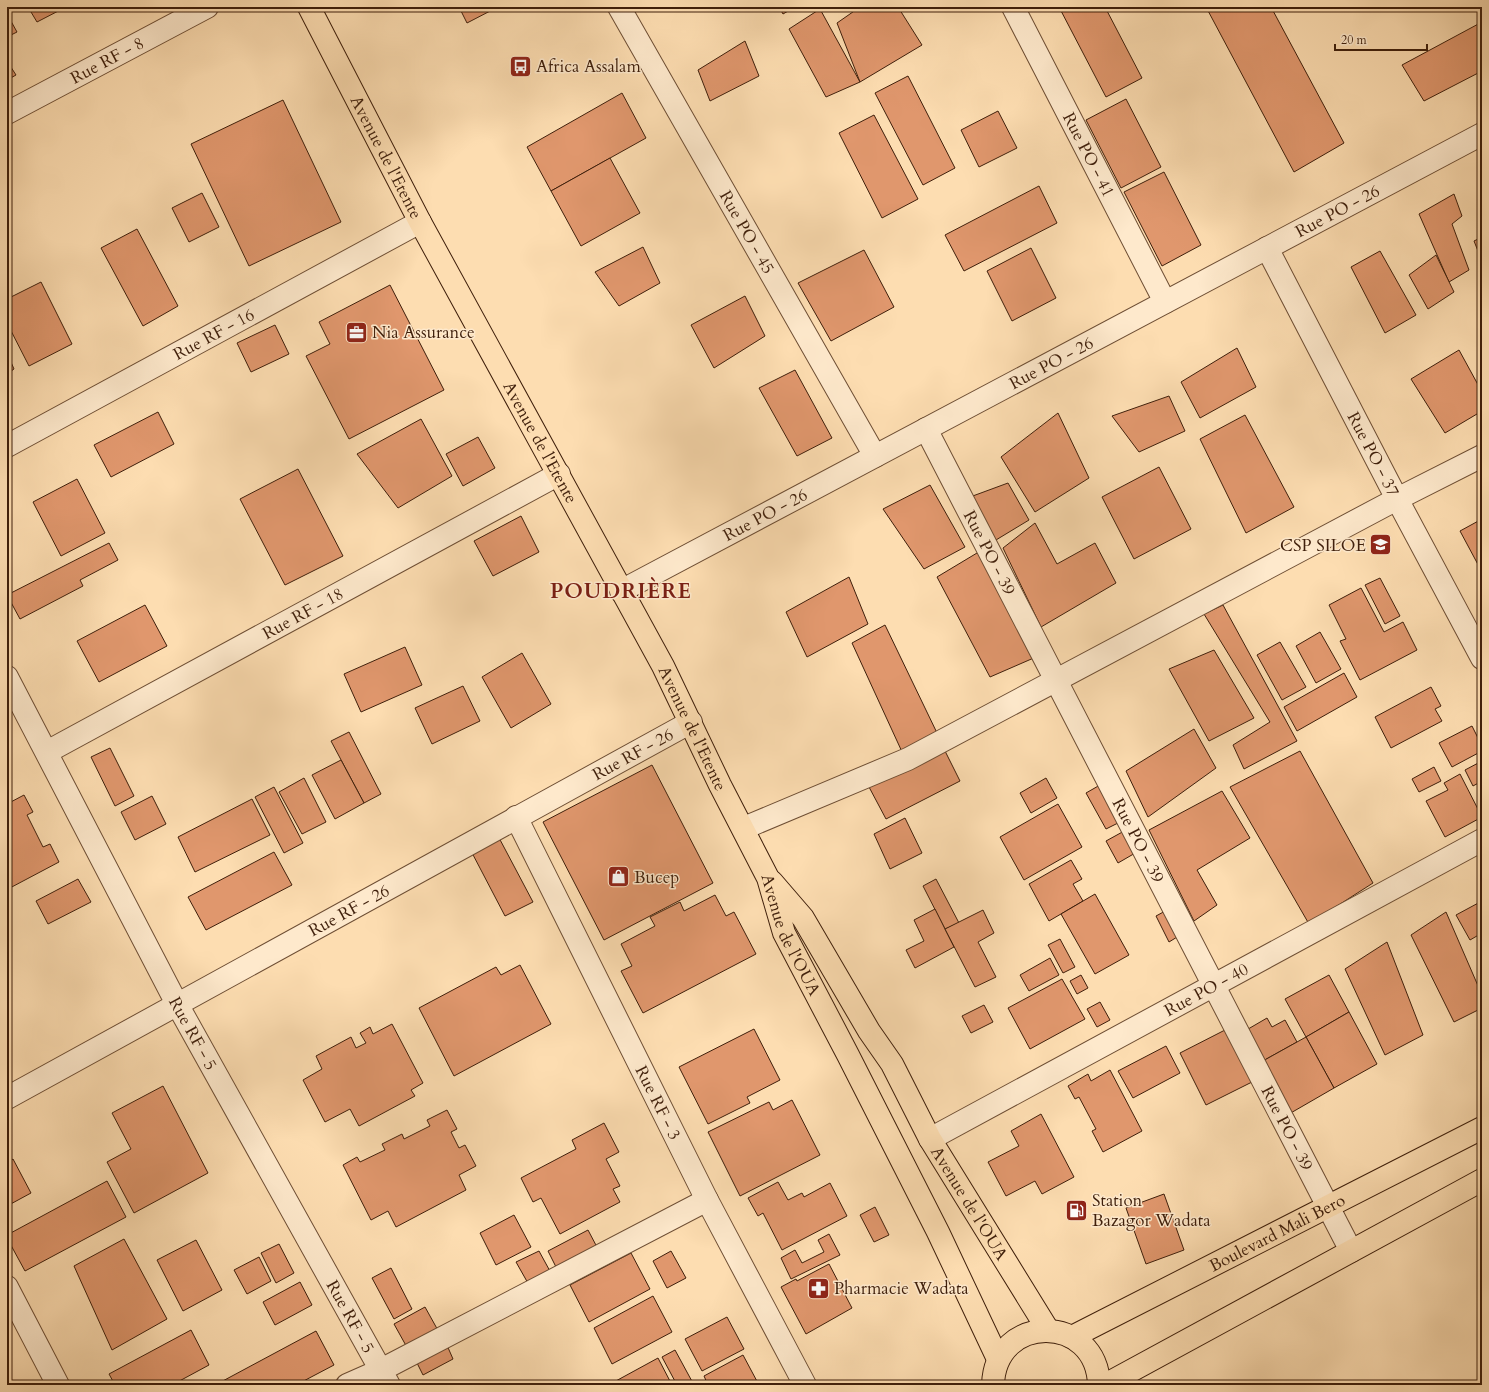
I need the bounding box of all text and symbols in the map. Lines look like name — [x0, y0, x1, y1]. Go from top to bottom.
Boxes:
scale bar — [1335, 26, 1427, 52]
street label: Rue RF - 8 — [66, 32, 148, 90]
text: 20 m — [1341, 32, 1368, 48]
bus stop icon: Africa Assalam — [507, 53, 533, 79]
place label: Africa Assalam — [536, 55, 641, 78]
street label: Avenue de l'Etente — [345, 92, 427, 223]
street label: Rue PO - 41 — [1057, 108, 1120, 201]
street label: Rue PO - 26 — [1291, 179, 1384, 243]
street label: Rue PO - 45 — [714, 186, 780, 278]
street label: Rue RF - 16 — [169, 303, 259, 366]
office icon: Nia Assurance — [344, 319, 370, 345]
place label: Nia Assurance — [372, 321, 475, 344]
street label: Rue PO - 26 — [1005, 331, 1098, 395]
street label: Avenue de l'Etente — [497, 377, 583, 508]
street label: Rue PO - 37 — [1342, 408, 1405, 501]
street label: Rue PO - 26 — [719, 483, 812, 547]
street label: Rue PO - 39 — [958, 506, 1021, 599]
school or university icon: CSP SILOE — [1368, 532, 1394, 558]
place label: CSP SILOE — [1280, 534, 1366, 557]
district label: POUDRIÈRE — [550, 577, 692, 606]
street label: Rue RF - 18 — [258, 582, 348, 645]
street label: Avenue de l'Etente — [653, 662, 732, 795]
street label: Rue RF - 26 — [588, 723, 678, 786]
street label: Rue PO - 39 — [1107, 794, 1170, 887]
shop icon: Bucep — [606, 864, 632, 890]
place label: Bucep — [634, 866, 679, 889]
street label: Avenue de l'OUA — [755, 871, 826, 1000]
street label: Rue RF - 26 — [304, 879, 394, 942]
street label: Rue PO - 40 — [1160, 958, 1253, 1022]
street label: Rue RF - 5 — [163, 993, 222, 1074]
street label: Rue RF - 3 — [630, 1062, 686, 1144]
street label: Rue PO - 39 — [1256, 1082, 1319, 1175]
street label: Avenue de l'OUA — [925, 1142, 1014, 1265]
place label: Station Bazagor Wadata — [1092, 1189, 1211, 1232]
street label: Boulevard Mali Bero — [1205, 1189, 1349, 1277]
fuel station icon: Station Bazagor Wadata — [1063, 1197, 1089, 1223]
pharmacy icon: Pharmacie Wadata — [805, 1275, 831, 1301]
street label: Rue RF - 5 — [321, 1276, 380, 1357]
place label: Pharmacie Wadata — [834, 1277, 969, 1300]

